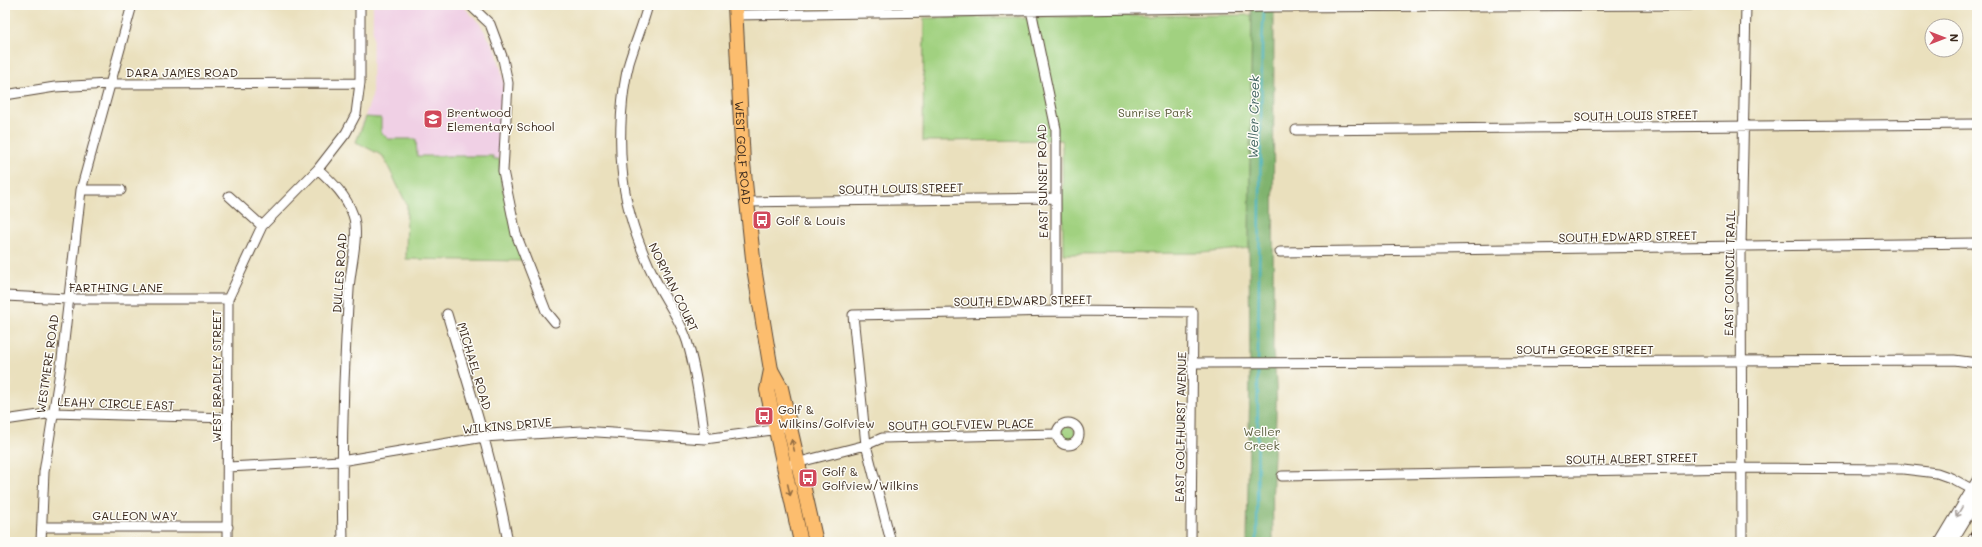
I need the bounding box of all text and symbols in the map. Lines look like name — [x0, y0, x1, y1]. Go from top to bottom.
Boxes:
north arrow — [1924, 18, 1964, 58]
text: N — [1947, 34, 1962, 42]
street label: DARA JAMES ROAD — [126, 64, 238, 80]
water label: Weller Creek — [1244, 74, 1262, 159]
street label: WEST GOLF ROAD — [732, 101, 755, 205]
place label: Brentwood Elementary School — [447, 104, 555, 134]
park label: Sunrise Park — [1118, 104, 1192, 120]
street label: SOUTH LOUIS STREET — [1574, 106, 1699, 124]
school or university icon: Brentwood Elementary School — [422, 108, 444, 130]
street label: EAST SUNSET ROAD — [1033, 124, 1051, 238]
street label: SOUTH LOUIS STREET — [839, 179, 964, 197]
bus stop icon: Golf & Louis — [751, 209, 773, 231]
street label: EAST COUNCIL TRAIL — [1720, 209, 1738, 336]
place label: Golf & Louis — [776, 212, 846, 228]
street label: SOUTH EDWARD STREET — [1559, 227, 1698, 245]
street label: DULLES ROAD — [328, 232, 350, 314]
street label: NORMAN COURT — [646, 240, 703, 334]
street label: FARTHING LANE — [69, 279, 163, 295]
street label: SOUTH EDWARD STREET — [954, 291, 1093, 309]
street label: WEST BRADLEY STREET — [208, 309, 224, 442]
street label: WESTMERE ROAD — [32, 314, 62, 414]
street label: MICHAEL ROAD — [454, 320, 496, 412]
street label: SOUTH GEORGE STREET — [1516, 341, 1654, 357]
street label: EAST GOLFHURST AVENUE — [1171, 352, 1189, 502]
street label: LEAHY CIRCLE EAST — [57, 393, 175, 413]
place label: Golf & Wilkins/Golfview — [778, 401, 875, 431]
bus stop icon: Golf & Wilkins/Golfview — [753, 405, 775, 427]
street label: WILKINS DRIVE — [462, 413, 553, 437]
street label: SOUTH GOLFVIEW PLACE — [888, 415, 1034, 433]
park label: Weller Creek — [1243, 423, 1281, 453]
one-way arrow — [789, 439, 797, 452]
street label: SOUTH ALBERT STREET — [1566, 449, 1698, 467]
place label: Golf & Golfview/Wilkins — [822, 463, 919, 493]
bus stop icon: Golf & Golfview/Wilkins — [797, 467, 819, 489]
one-way arrow — [785, 483, 793, 496]
one-way arrow — [1955, 506, 1963, 518]
street label: GALLEON WAY — [92, 507, 178, 523]

